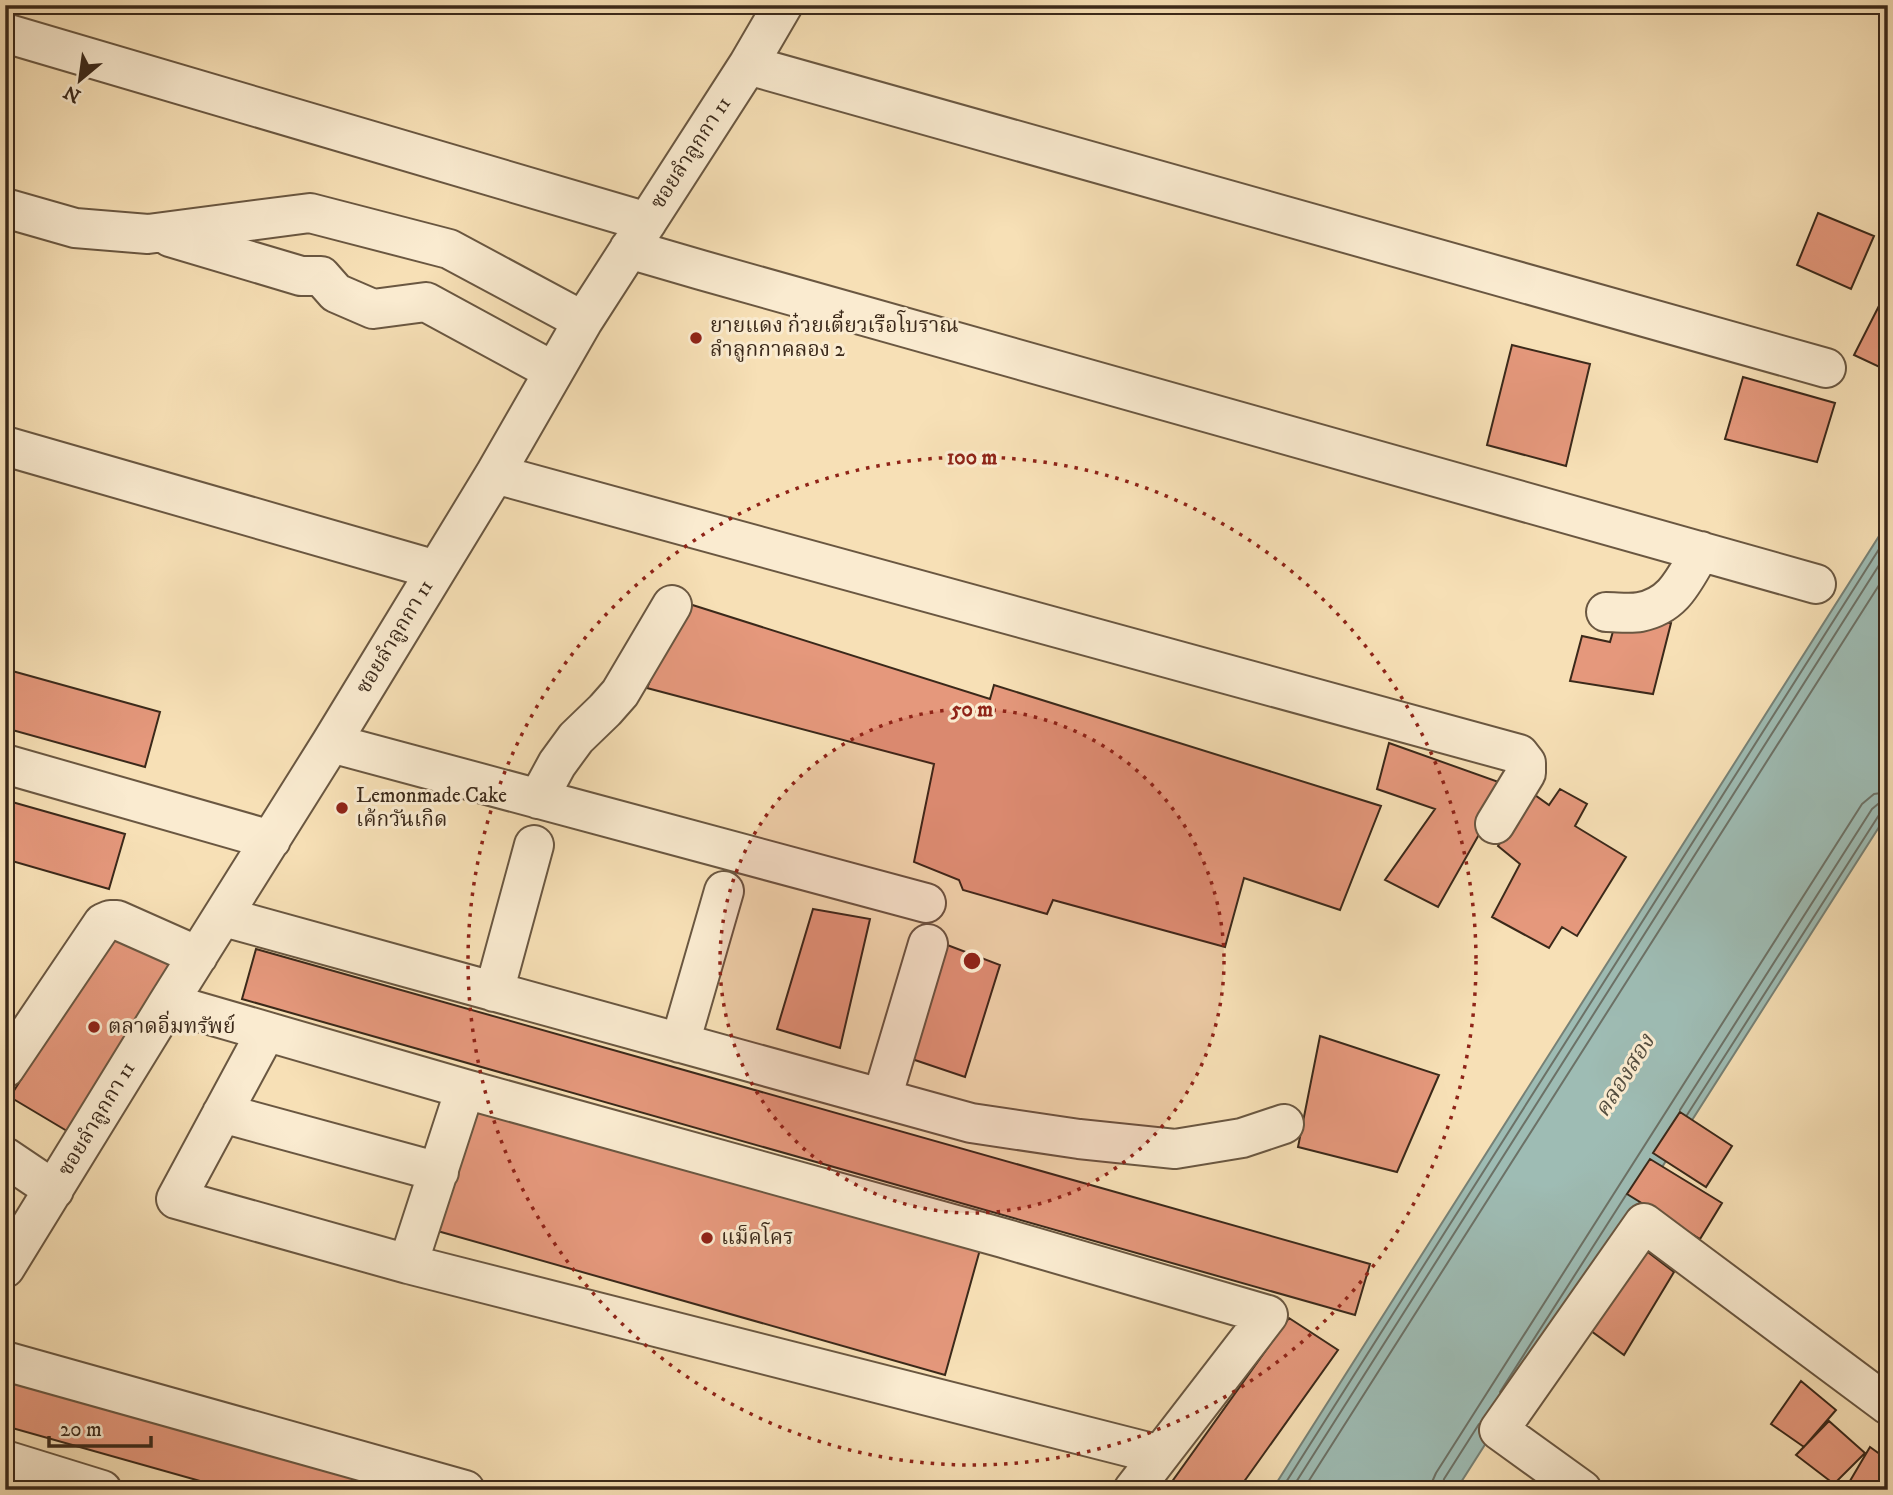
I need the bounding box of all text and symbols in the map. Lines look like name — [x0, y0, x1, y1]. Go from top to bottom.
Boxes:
north arrow — [46, 46, 116, 116]
text: N — [60, 80, 85, 107]
street label: ซอยลำลูกกา 11 — [645, 92, 737, 214]
place label: ยายแดง ก๋วยเตี๋ยวเรือโบราณ ลำลูกกาคลอง 2 — [710, 309, 959, 363]
marker: ยายแดง ก๋วยเตี๋ยวเรือโบราณ ลำลูกกาคลอง 2 — [688, 330, 704, 346]
text: 100 m — [947, 445, 997, 471]
street label: ซอยลำลูกกา 11 — [351, 575, 439, 699]
text: 50 m — [950, 697, 993, 723]
place label: Lemonmade Cake เค้กวันเกิด — [356, 783, 507, 833]
marker: Lemonmade Cake เค้กวันเกิด — [334, 800, 350, 816]
centre of rings — [960, 949, 984, 973]
place label: ตลาดอิ่มทรัพย์ — [108, 1010, 236, 1040]
marker: ตลาดอิ่มทรัพย์ — [86, 1019, 102, 1035]
water label: คลองสอง — [1588, 1028, 1663, 1123]
street label: ซอยลำลูกกา 11 — [53, 1057, 141, 1181]
place label: แม็คโคร — [721, 1222, 793, 1251]
marker: แม็คโคร — [699, 1230, 715, 1246]
scale bar — [49, 1404, 150, 1448]
text: 20 m — [60, 1417, 102, 1443]

